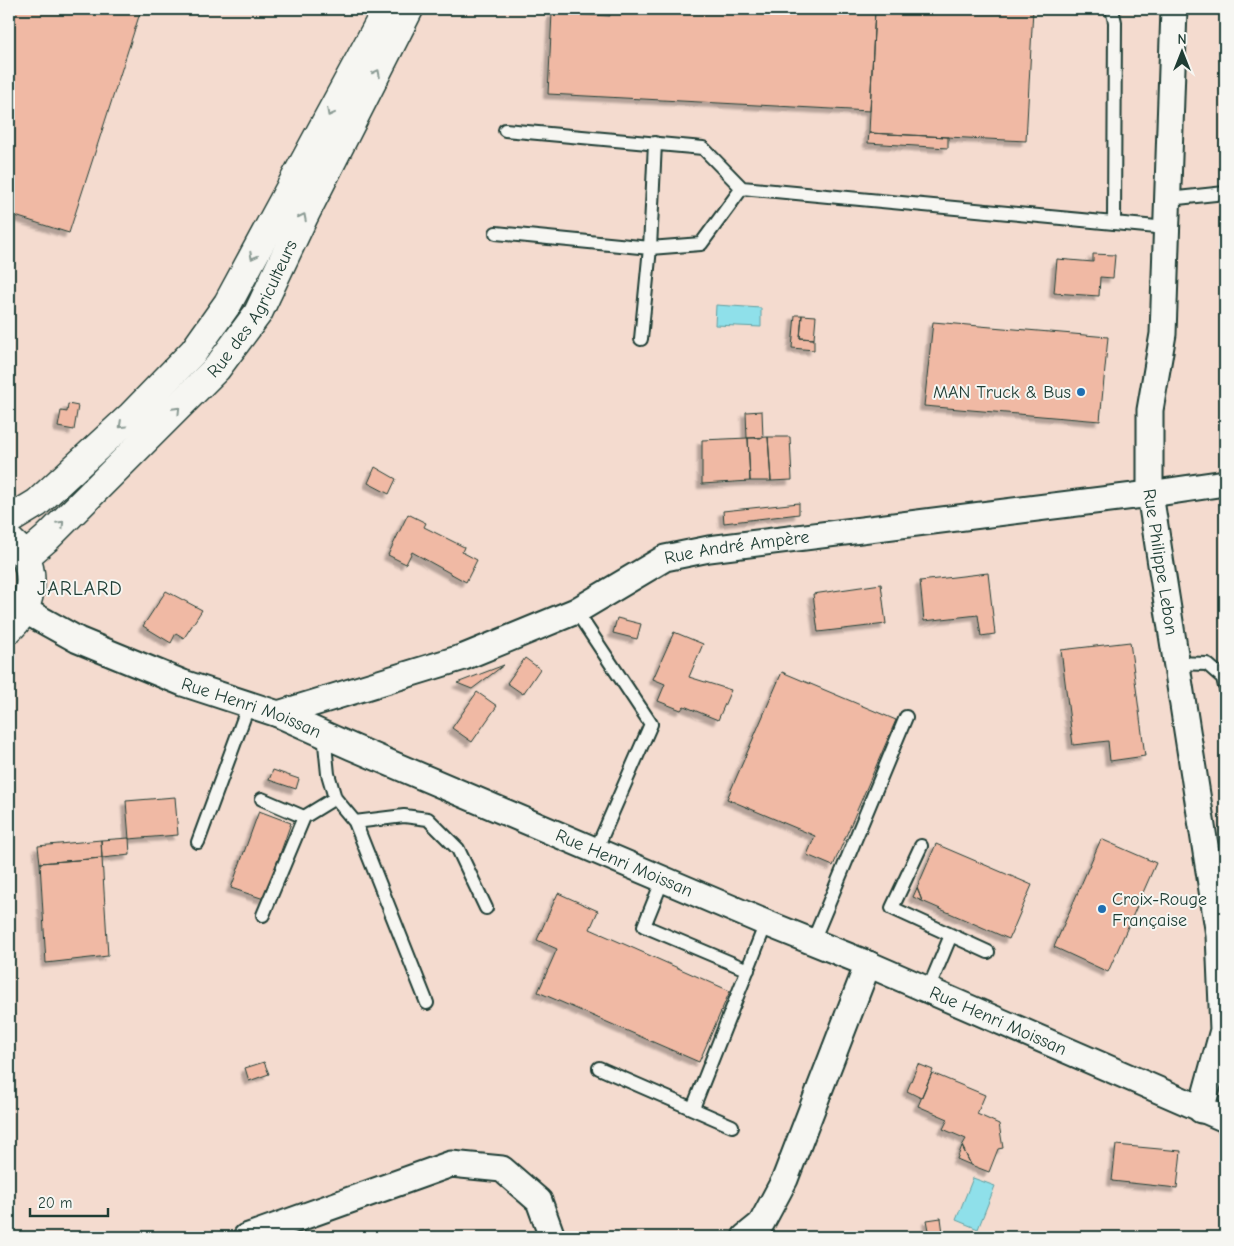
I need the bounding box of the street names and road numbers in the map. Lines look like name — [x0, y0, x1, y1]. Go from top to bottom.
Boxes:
street label: Rue des Agriculteurs — [203, 236, 302, 382]
street label: Rue Philippe Lebon — [1139, 487, 1182, 637]
street label: Rue André Ampère — [662, 526, 811, 568]
street label: Rue Henri Moissan — [179, 673, 325, 742]
street label: Rue Henri Moissan — [552, 824, 696, 901]
street label: Rue Henri Moissan — [927, 982, 1070, 1060]

